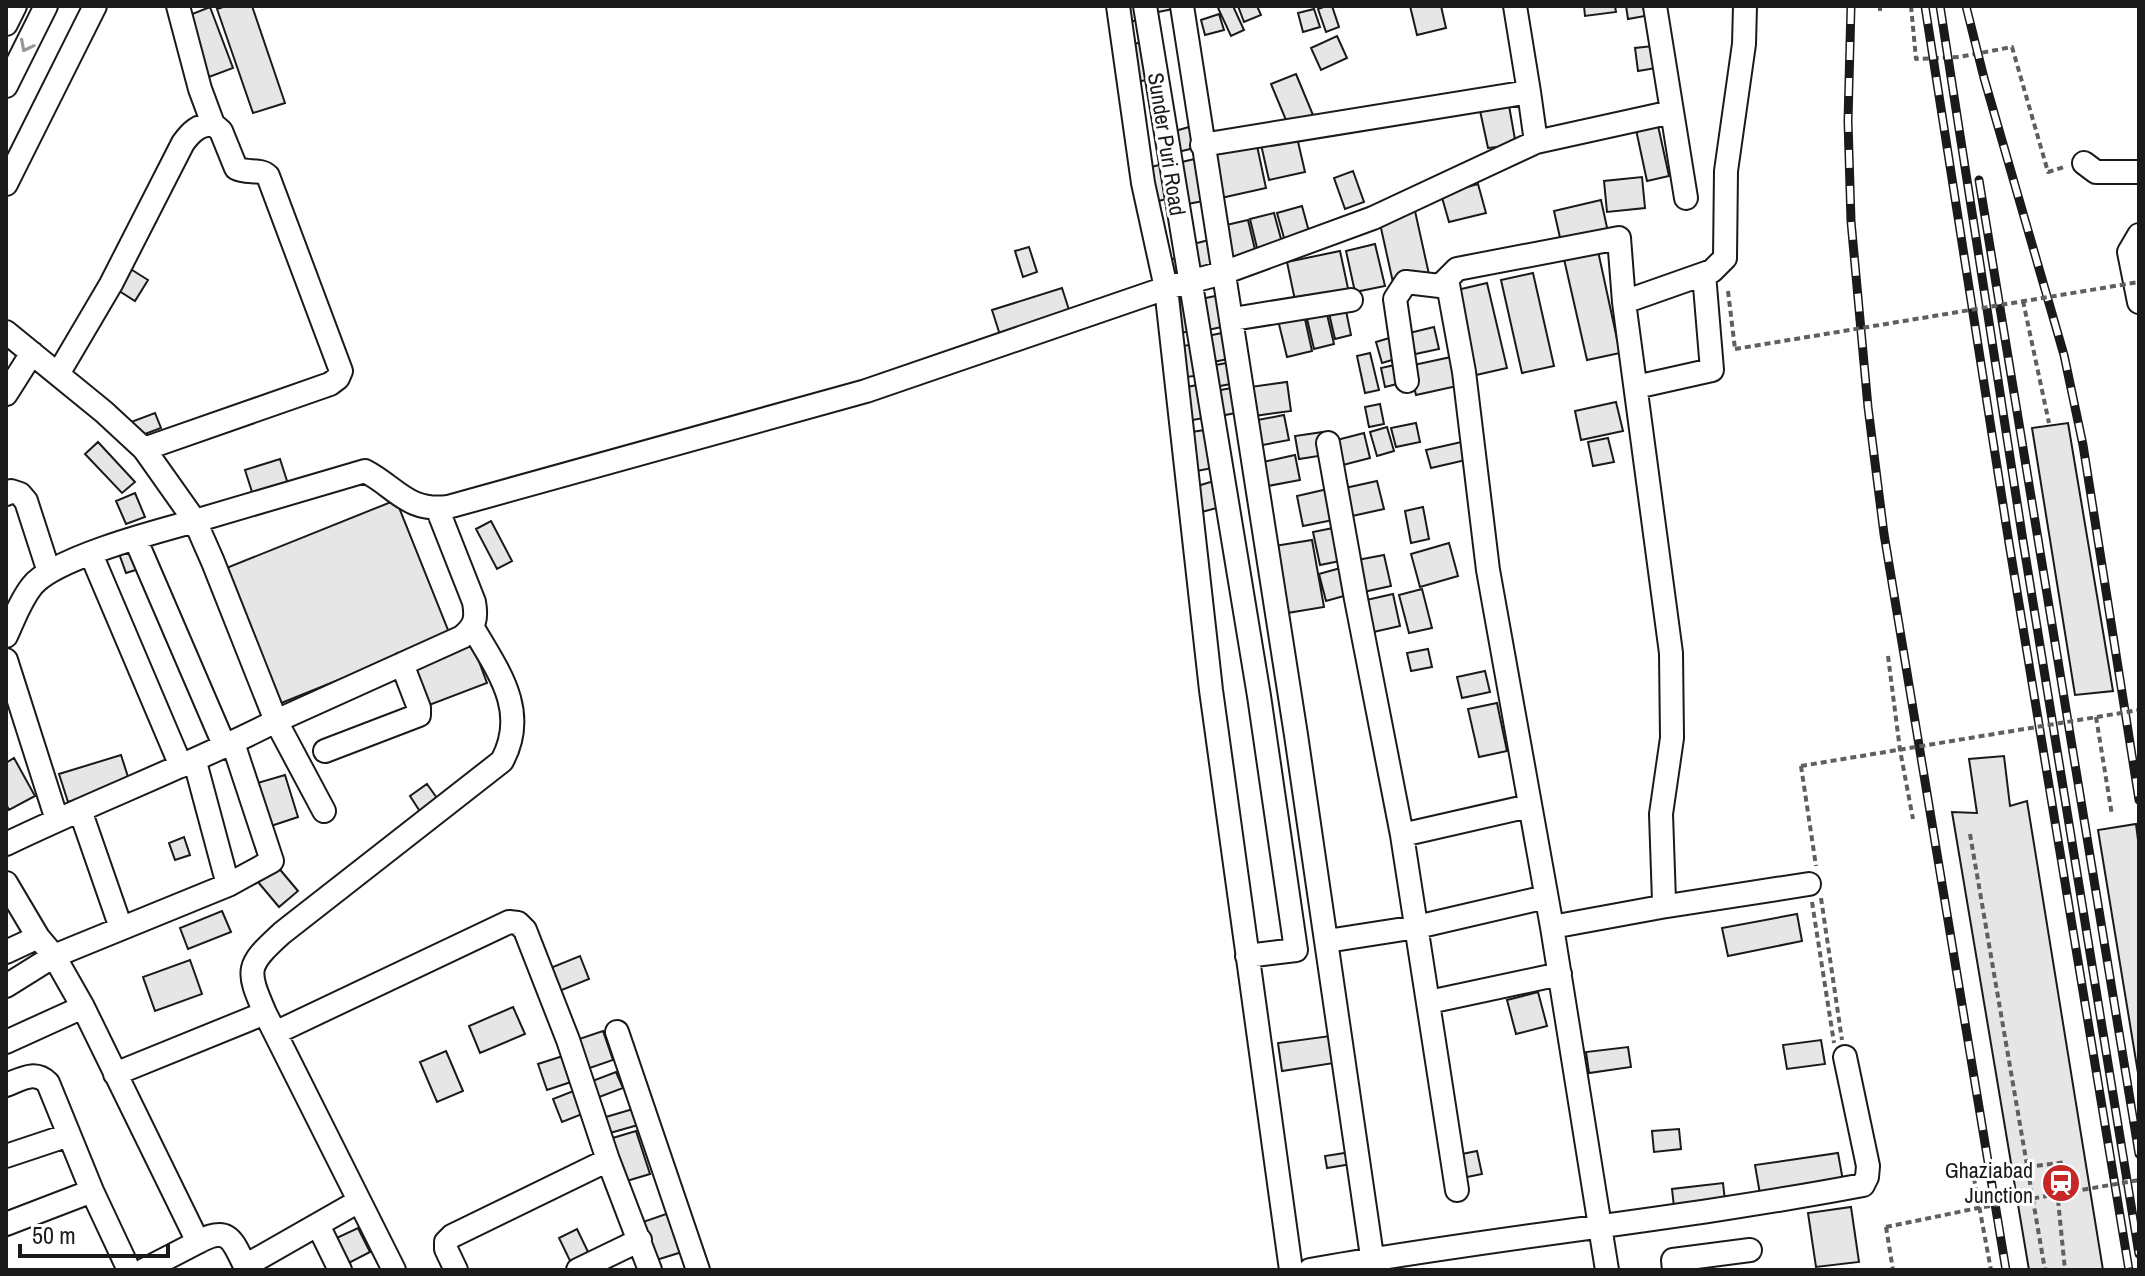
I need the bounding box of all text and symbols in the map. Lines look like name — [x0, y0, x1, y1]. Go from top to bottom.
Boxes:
one-way arrow — [20, 37, 36, 52]
street label: Sunder Puri Road — [1141, 70, 1193, 218]
place label: Ghaziabad Junction — [1945, 1155, 2033, 1210]
station icon: Ghaziabad Junction — [2040, 1162, 2082, 1204]
scale bar — [20, 1208, 168, 1258]
text: 50 m — [32, 1219, 76, 1251]

